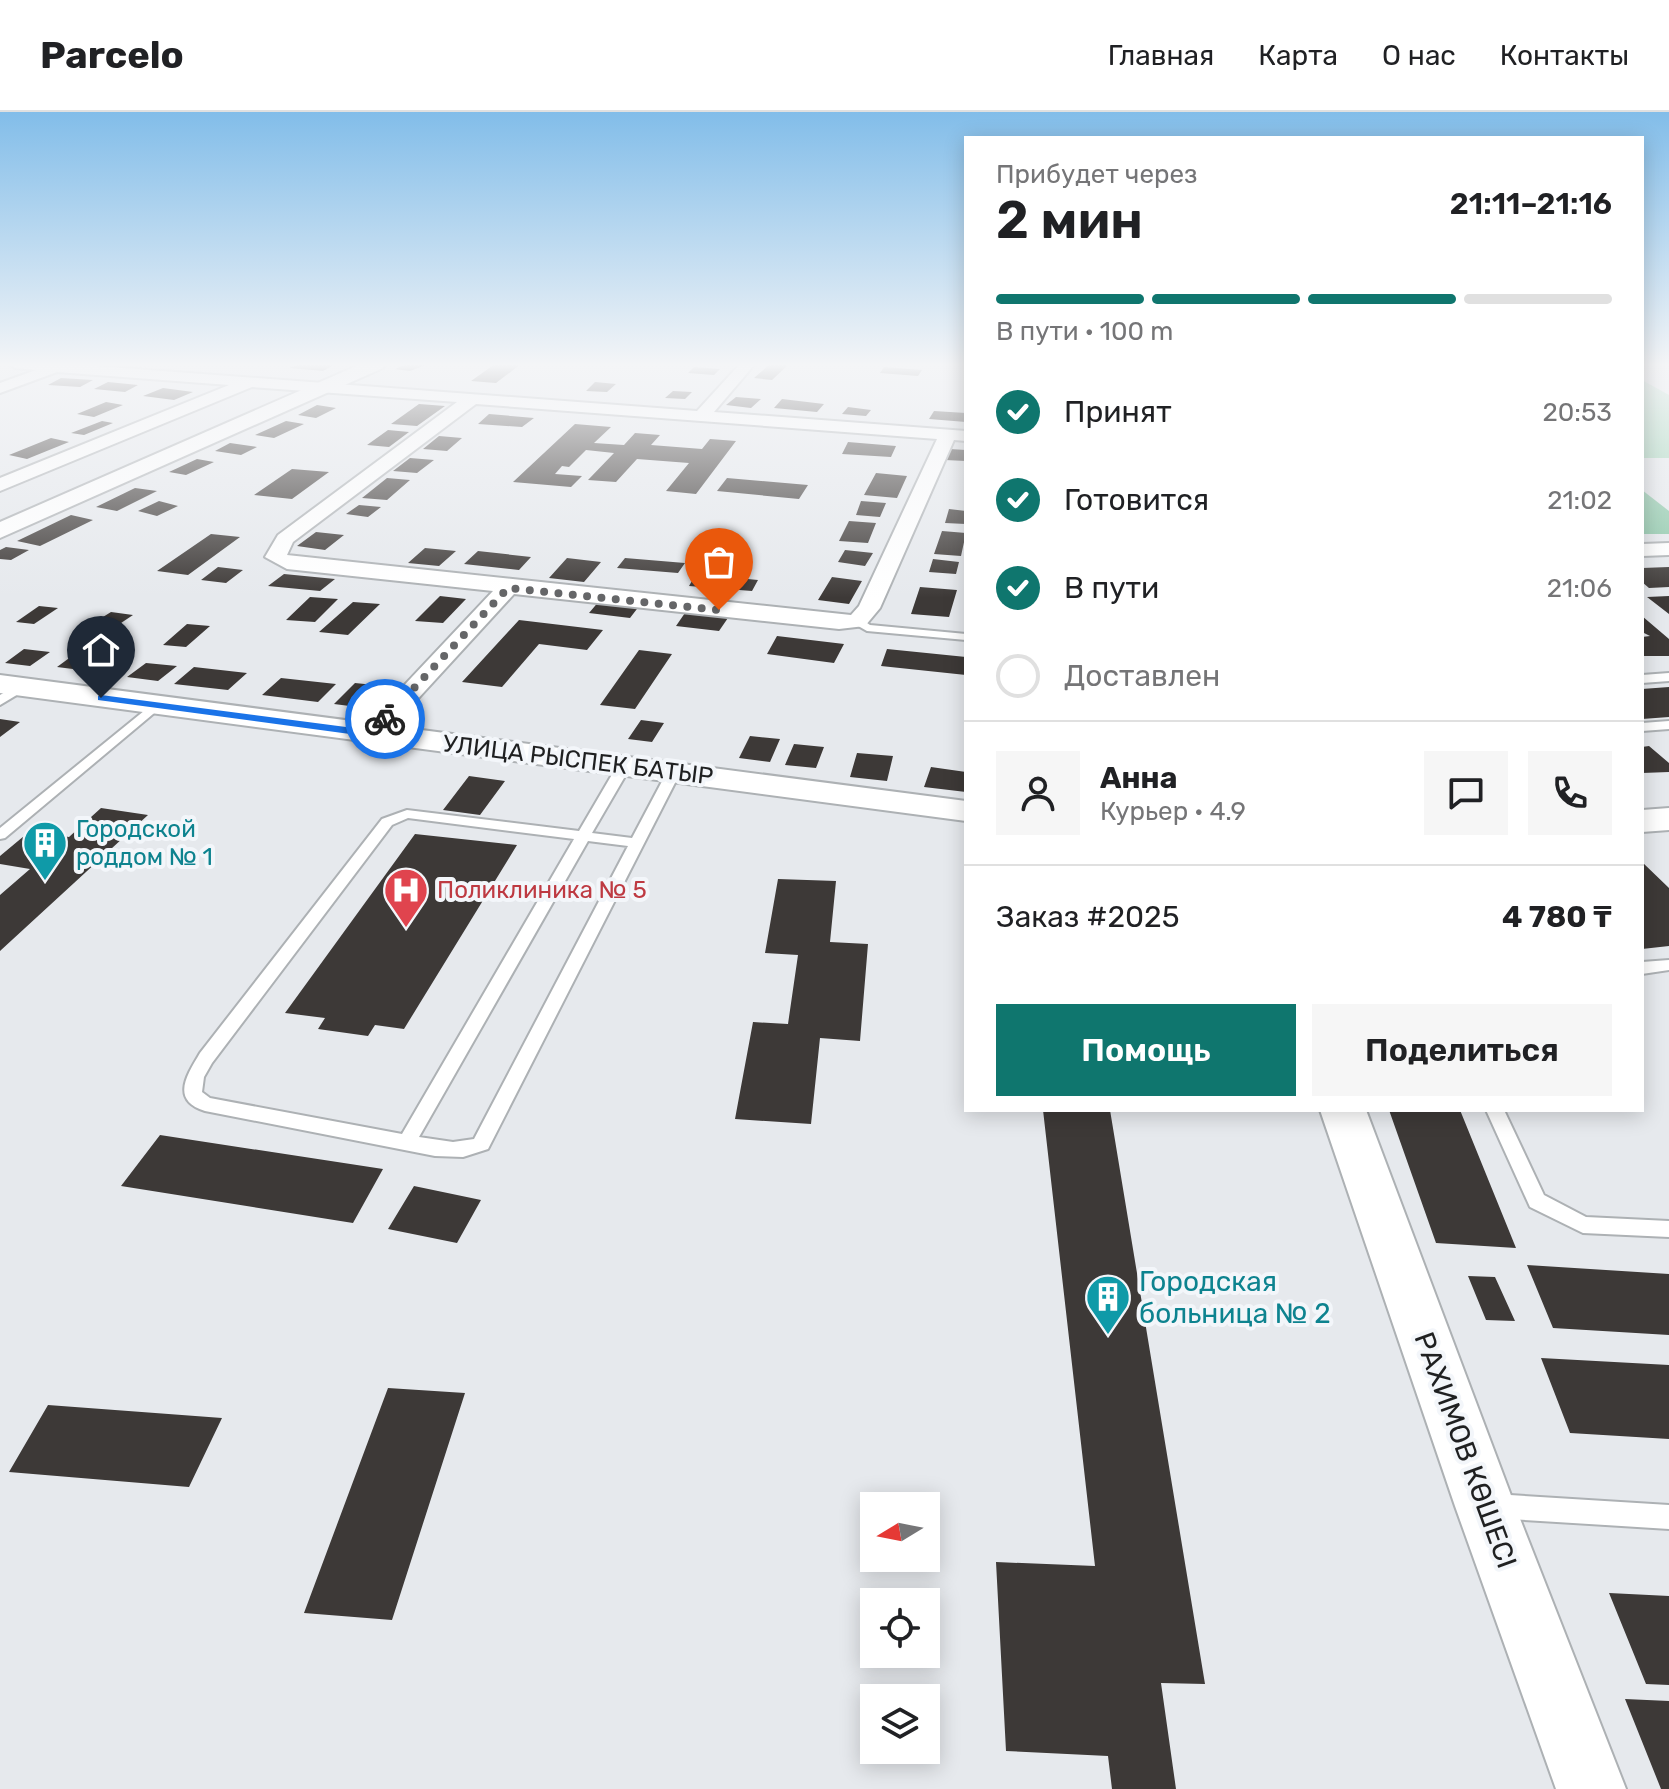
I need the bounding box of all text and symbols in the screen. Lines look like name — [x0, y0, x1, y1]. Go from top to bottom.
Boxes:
text: Parcelo — [40, 32, 184, 78]
text: Главная — [1108, 39, 1214, 72]
text: Карта — [1258, 39, 1338, 72]
text: О нас — [1382, 39, 1456, 72]
text: Контакты — [1500, 39, 1629, 72]
text: Прибудет через — [996, 159, 1197, 190]
text: 21:11–21:16 — [1450, 186, 1612, 222]
text: 2 мин — [996, 189, 1143, 251]
text: В пути · 100 m — [996, 316, 1173, 347]
icon: check — [996, 390, 1040, 434]
text: Принят — [1064, 394, 1172, 430]
text: 20:53 — [1543, 397, 1612, 428]
icon: check — [996, 478, 1040, 522]
text: Готовится — [1064, 482, 1209, 518]
text: 21:02 — [1547, 485, 1612, 516]
pin — [685, 528, 753, 610]
icon: bag — [697, 540, 741, 584]
icon: check — [996, 566, 1040, 610]
text: В пути — [1064, 570, 1159, 606]
text: 21:06 — [1547, 573, 1612, 604]
pin — [67, 616, 135, 698]
icon: home — [79, 628, 123, 672]
text: Доставлен — [1064, 658, 1220, 694]
courier — [345, 679, 425, 759]
icon: bike — [363, 697, 407, 741]
street label: УЛИЦА РЫСПЕК БАТЫР — [441, 730, 715, 790]
button: person — [996, 751, 1080, 835]
button: chat — [1424, 751, 1508, 835]
button: phone — [1528, 751, 1612, 835]
text: Анна — [1100, 760, 1177, 796]
text: Курьер · 4.9 — [1100, 796, 1246, 827]
place label: Городской роддом № 1 — [76, 815, 213, 871]
building icon: Городской роддом № 1 — [21, 819, 69, 882]
hospital icon: Поликлиника № 5 — [382, 866, 430, 929]
place label: Поликлиника № 5 — [437, 876, 647, 904]
text: Заказ #2025 — [996, 899, 1180, 935]
text: 4 780 ₸ — [1502, 899, 1612, 935]
button: Помощь — [996, 1004, 1296, 1096]
button: Поделиться — [1312, 1004, 1612, 1096]
place label: Городская больница № 2 — [1139, 1265, 1331, 1330]
building icon: Городская больница № 2 — [1084, 1273, 1132, 1336]
street label: РАХИМОВ КӨШЕСІ — [1407, 1328, 1524, 1573]
north arrow — [860, 1492, 940, 1572]
map controls — [860, 1492, 940, 1764]
button: locate — [860, 1588, 940, 1668]
button: layers — [860, 1684, 940, 1764]

